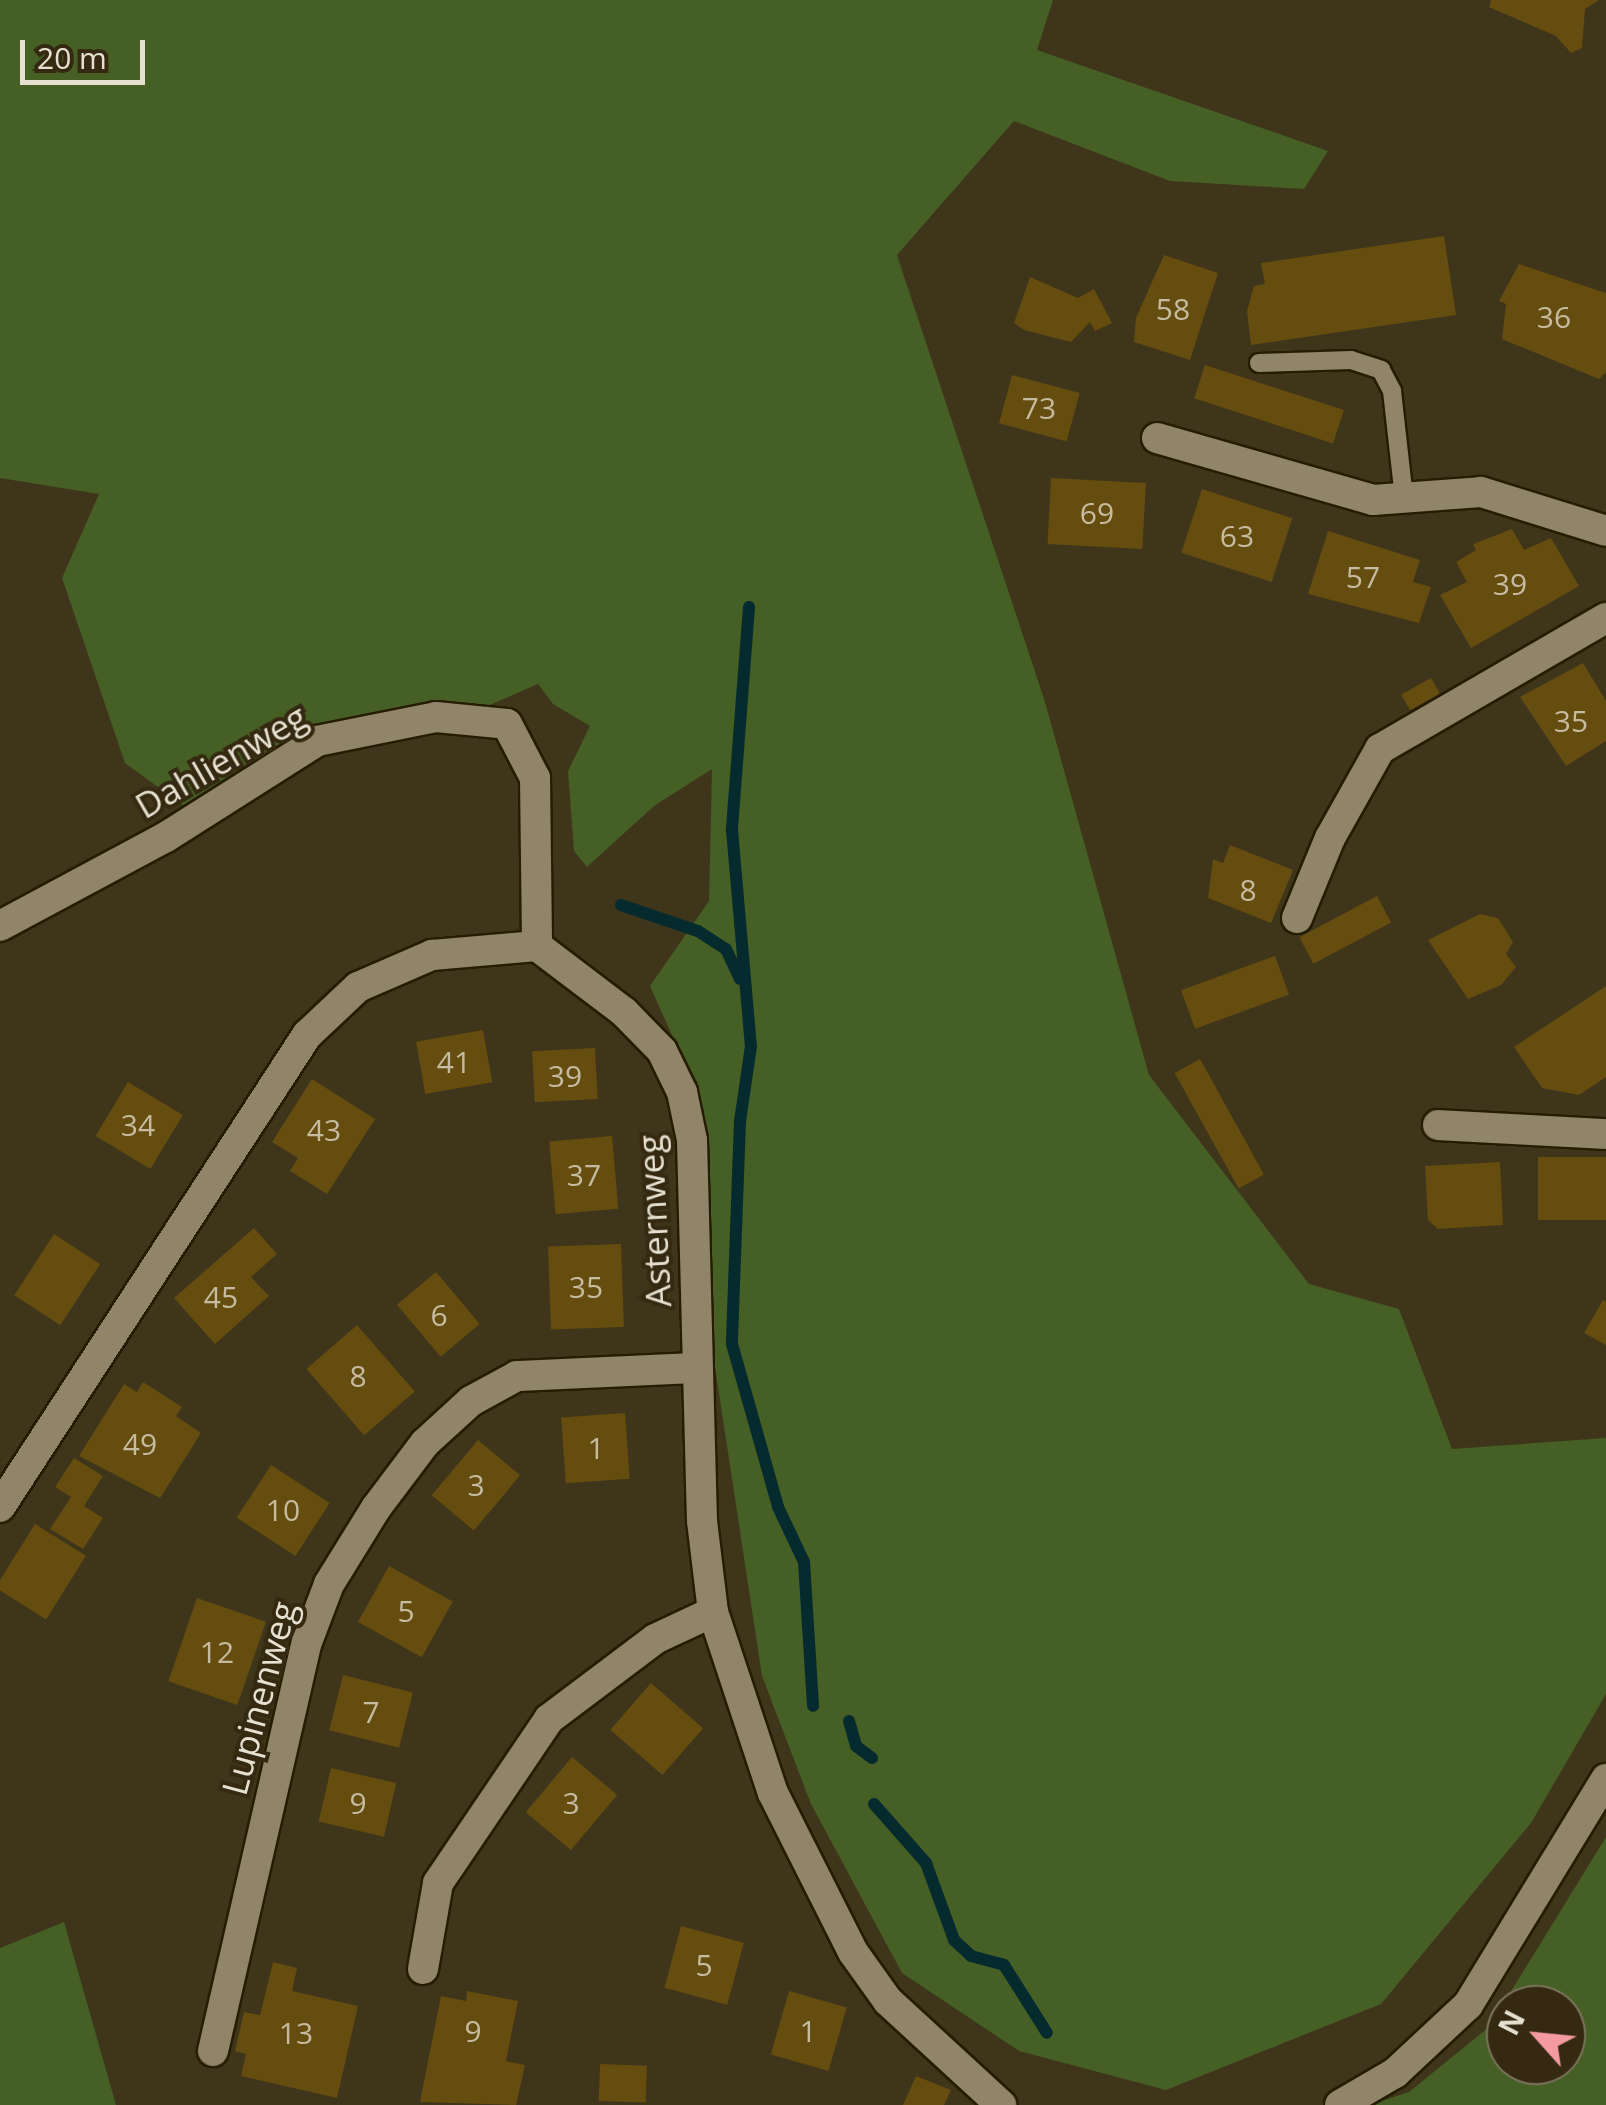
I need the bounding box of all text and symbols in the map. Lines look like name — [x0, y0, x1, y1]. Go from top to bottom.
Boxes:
scale bar — [25, 20, 150, 82]
text: 20 m — [37, 37, 107, 78]
house number: 58 — [1156, 291, 1190, 327]
house number: 36 — [1537, 299, 1571, 335]
house number: 73 — [1022, 390, 1056, 426]
house number: 69 — [1080, 495, 1114, 531]
house number: 63 — [1220, 518, 1254, 554]
house number: 57 — [1346, 559, 1380, 595]
house number: 39 — [1493, 566, 1527, 602]
street label: Dahlienweg — [128, 695, 314, 827]
house number: 35 — [1554, 703, 1588, 739]
house number: 8 — [1239, 872, 1257, 908]
house number: 41 — [437, 1044, 471, 1080]
house number: 39 — [548, 1058, 582, 1094]
house number: 34 — [121, 1107, 155, 1143]
house number: 43 — [307, 1112, 341, 1148]
street label: Asternweg — [629, 1134, 679, 1308]
house number: 37 — [567, 1157, 601, 1193]
house number: 35 — [569, 1269, 603, 1305]
house number: 45 — [204, 1279, 238, 1315]
house number: 6 — [430, 1297, 448, 1333]
house number: 8 — [349, 1358, 367, 1394]
house number: 49 — [123, 1426, 157, 1462]
house number: 1 — [587, 1430, 605, 1466]
house number: 3 — [467, 1467, 485, 1503]
house number: 10 — [266, 1492, 300, 1528]
house number: 5 — [397, 1593, 415, 1629]
street label: Lupinenweg — [213, 1597, 305, 1799]
house number: 12 — [200, 1634, 234, 1670]
house number: 7 — [362, 1694, 380, 1730]
house number: 9 — [349, 1785, 367, 1821]
house number: 3 — [562, 1785, 580, 1821]
house number: 5 — [695, 1947, 713, 1983]
north arrow — [1486, 1985, 1586, 2085]
text: N — [1489, 2004, 1533, 2041]
house number: 9 — [464, 2013, 482, 2049]
house number: 1 — [799, 2013, 817, 2049]
house number: 13 — [279, 2015, 313, 2051]

